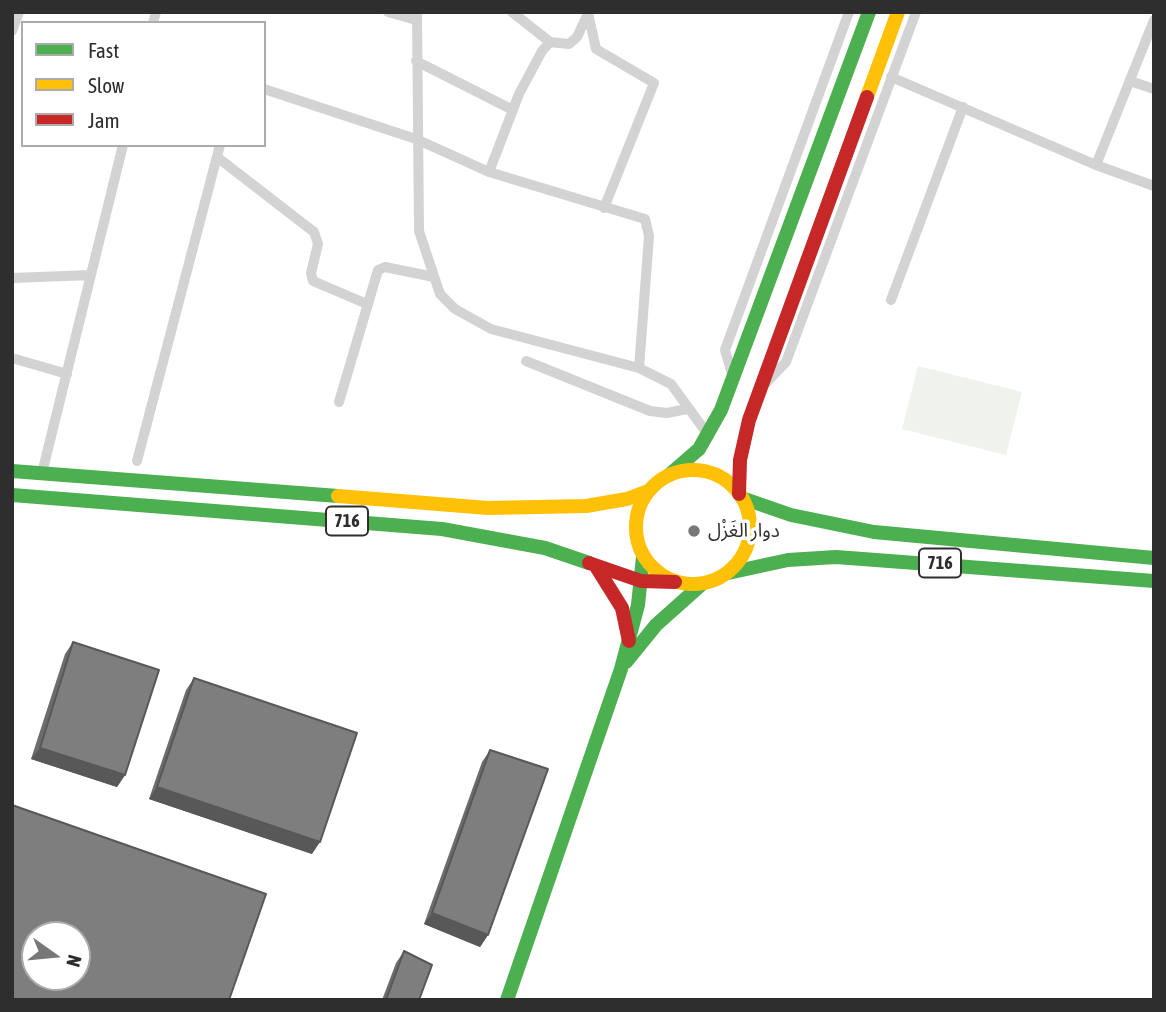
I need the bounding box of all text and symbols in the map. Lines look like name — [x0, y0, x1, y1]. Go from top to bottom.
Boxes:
legend — [21, 21, 266, 147]
text: Fast — [88, 38, 119, 62]
text: Slow — [88, 73, 124, 97]
text: Jam — [88, 108, 120, 132]
road number: 716 — [326, 506, 368, 536]
place label: دوار الغَزْل — [708, 520, 780, 542]
marker: دوار الغَزْل — [686, 523, 702, 539]
road number: 716 — [919, 548, 961, 578]
north arrow — [21, 921, 91, 991]
text: N — [62, 953, 86, 969]

